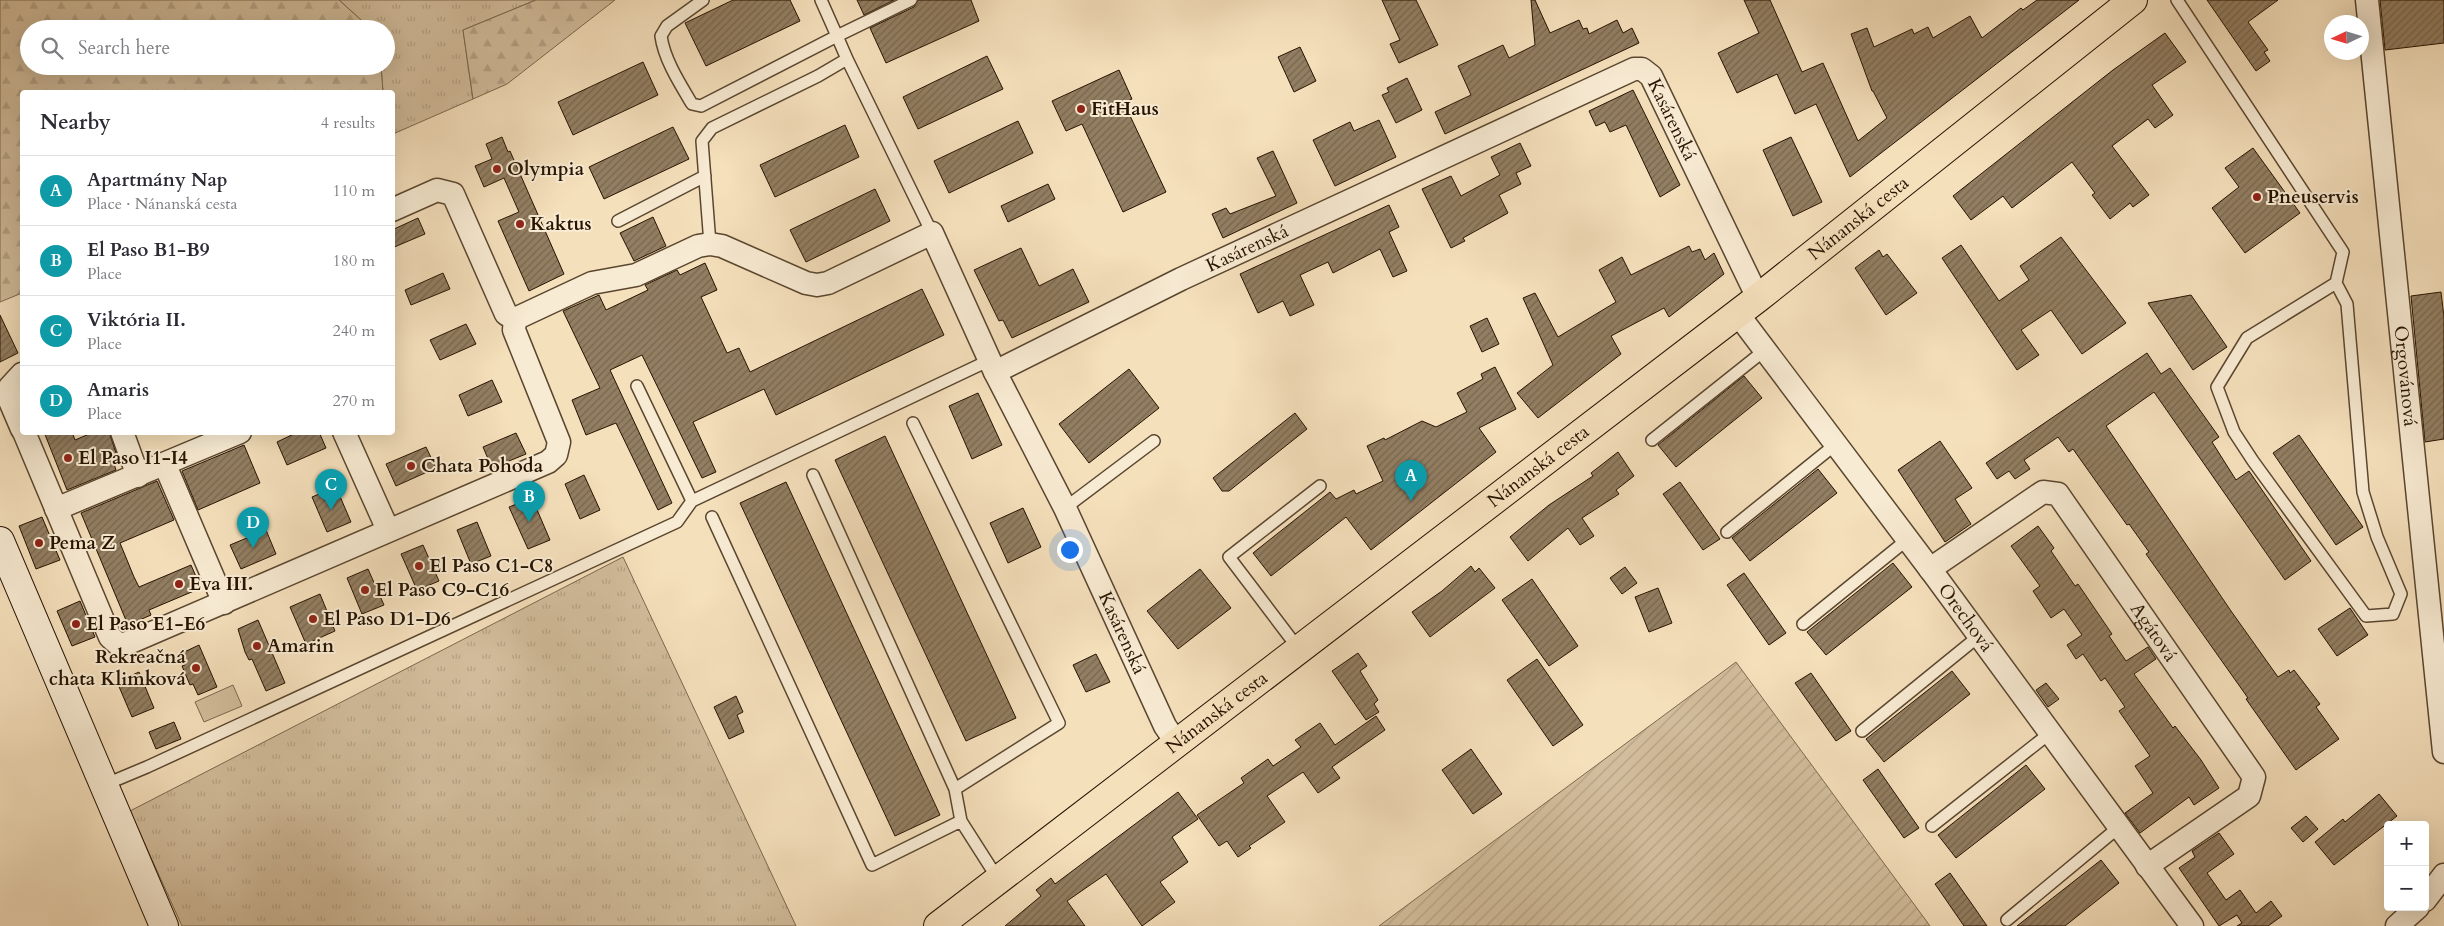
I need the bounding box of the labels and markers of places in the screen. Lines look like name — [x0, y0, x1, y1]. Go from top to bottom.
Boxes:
place label: FitHaus — [1091, 96, 1159, 122]
marker: FitHaus — [1075, 103, 1087, 115]
place label: Olympia — [507, 156, 585, 182]
marker: Olympia — [491, 163, 503, 175]
place label: Pneuservis — [2267, 184, 2359, 210]
marker: Pneuservis — [2251, 191, 2263, 203]
place label: Kaktus — [530, 211, 592, 237]
marker: Kaktus — [514, 218, 526, 230]
place label: El Paso I1-I4 — [78, 445, 188, 471]
marker: El Paso I1-I4 — [62, 452, 74, 464]
place label: Chata Pohoda — [421, 453, 544, 479]
marker: Chata Pohoda — [405, 460, 417, 472]
pin: A — [1395, 460, 1427, 501]
pin: C — [315, 469, 347, 510]
pin: B — [513, 481, 545, 522]
pin: D — [237, 507, 269, 548]
place label: Pema Z — [49, 530, 115, 556]
marker: Pema Z — [33, 537, 45, 549]
place label: El Paso C1-C8 — [429, 553, 554, 579]
marker: El Paso C1-C8 — [413, 560, 425, 572]
place label: Eva III. — [189, 571, 253, 597]
place label: El Paso C9-C16 — [375, 577, 510, 603]
marker: Eva III. — [173, 578, 185, 590]
marker: El Paso C9-C16 — [359, 584, 371, 596]
place label: El Paso D1-D6 — [323, 606, 451, 632]
place label: El Paso E1-E6 — [86, 611, 206, 637]
marker: El Paso D1-D6 — [307, 613, 319, 625]
marker: El Paso E1-E6 — [70, 618, 82, 630]
place label: Amarin — [267, 633, 335, 659]
marker: Amarin — [251, 640, 263, 652]
place label: Rekreačná chata Klimková — [49, 644, 187, 692]
marker: Rekreačná chata Klimková — [190, 662, 202, 674]

